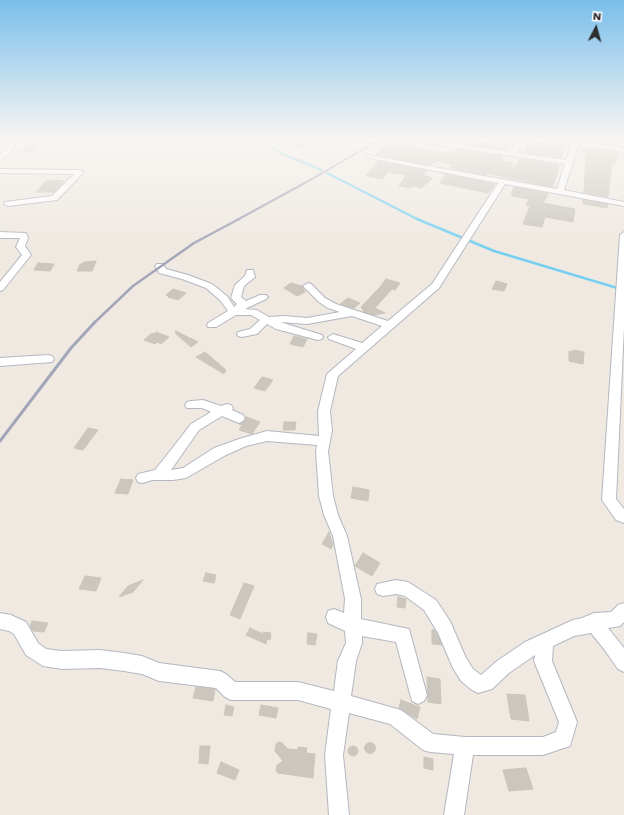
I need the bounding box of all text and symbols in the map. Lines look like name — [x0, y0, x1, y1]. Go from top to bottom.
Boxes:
north arrow — [576, 8, 616, 48]
text: N — [592, 8, 602, 24]

